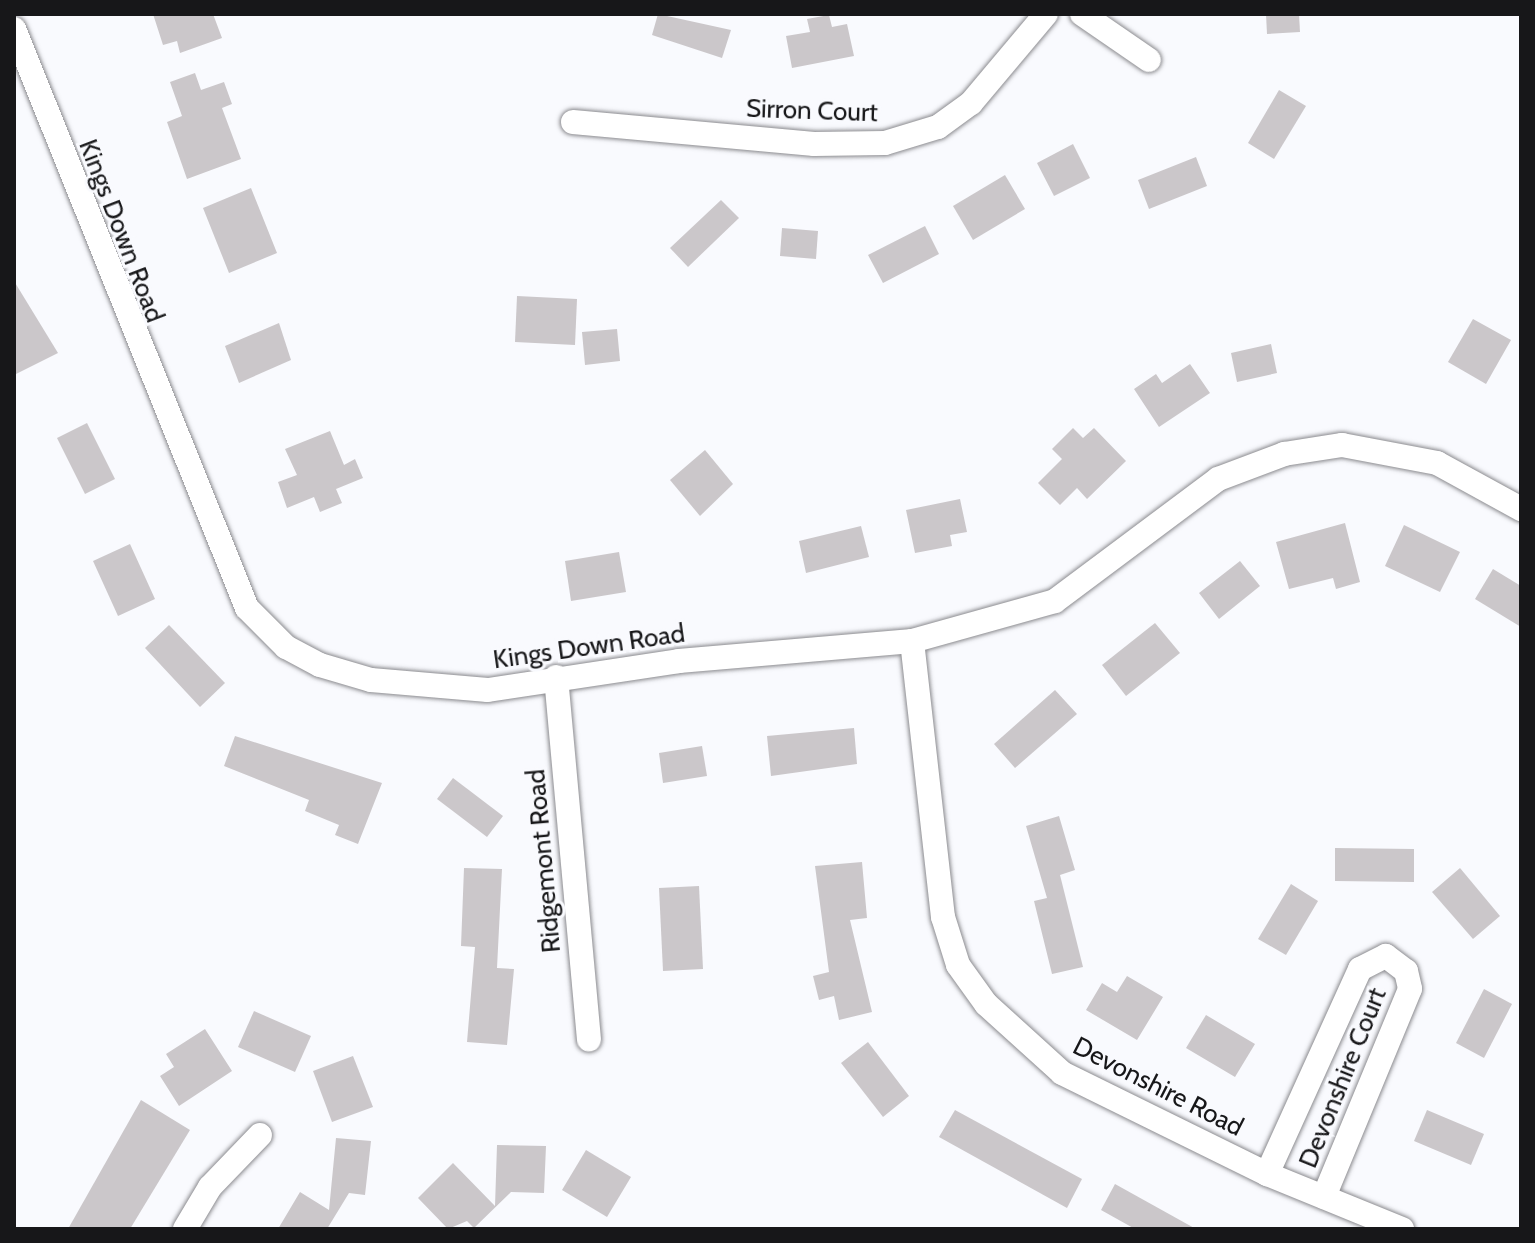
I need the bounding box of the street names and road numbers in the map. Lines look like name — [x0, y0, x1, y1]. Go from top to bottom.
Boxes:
street label: Sirron Court — [746, 93, 878, 129]
street label: Kings Down Road — [72, 135, 170, 327]
street label: Kings Down Road — [491, 618, 687, 676]
street label: Ridgemont Road — [520, 768, 568, 954]
street label: Devonshire Court — [1293, 983, 1393, 1173]
street label: Devonshire Road — [1068, 1031, 1248, 1143]

